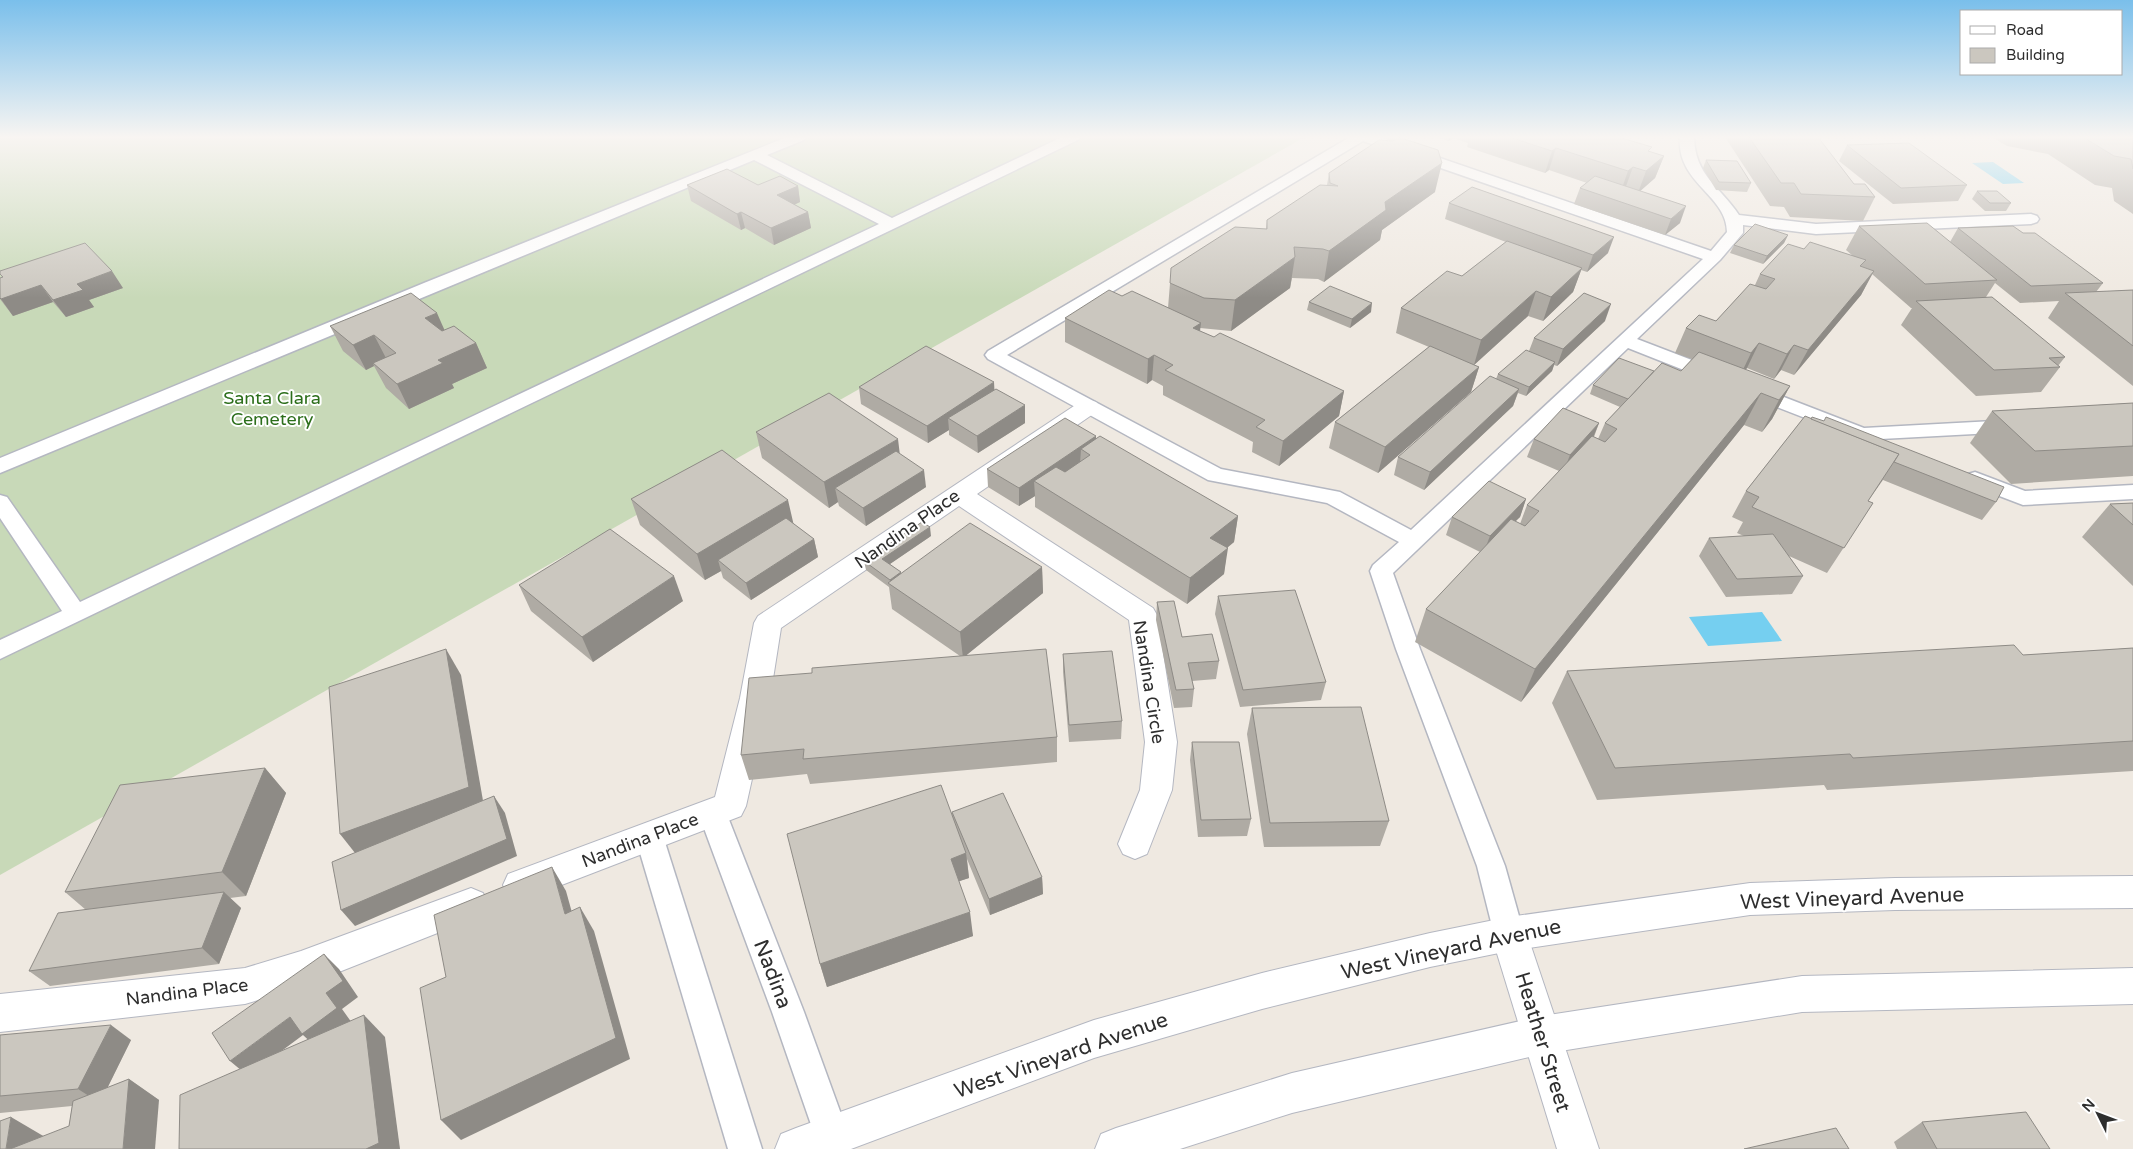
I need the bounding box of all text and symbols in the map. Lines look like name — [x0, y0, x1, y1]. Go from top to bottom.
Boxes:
legend — [1960, 10, 2123, 75]
text: Road — [2006, 21, 2044, 39]
text: Building — [2006, 46, 2065, 64]
park label: Santa Clara Cemetery — [223, 387, 321, 430]
street label: Nandina Place — [850, 485, 964, 573]
street label: Nandina Circle — [1128, 619, 1170, 745]
street label: Nandina Place — [578, 808, 702, 872]
street label: West Vineyard Avenue — [1739, 882, 1965, 915]
street label: West Vineyard Avenue — [1339, 914, 1564, 985]
street label: Nadina — [748, 936, 797, 1012]
street label: Heather Street — [1509, 969, 1576, 1115]
street label: Nandina Place — [124, 974, 250, 1010]
street label: West Vineyard Avenue — [951, 1007, 1171, 1104]
north arrow — [2073, 1089, 2123, 1139]
text: N — [2079, 1096, 2099, 1116]

